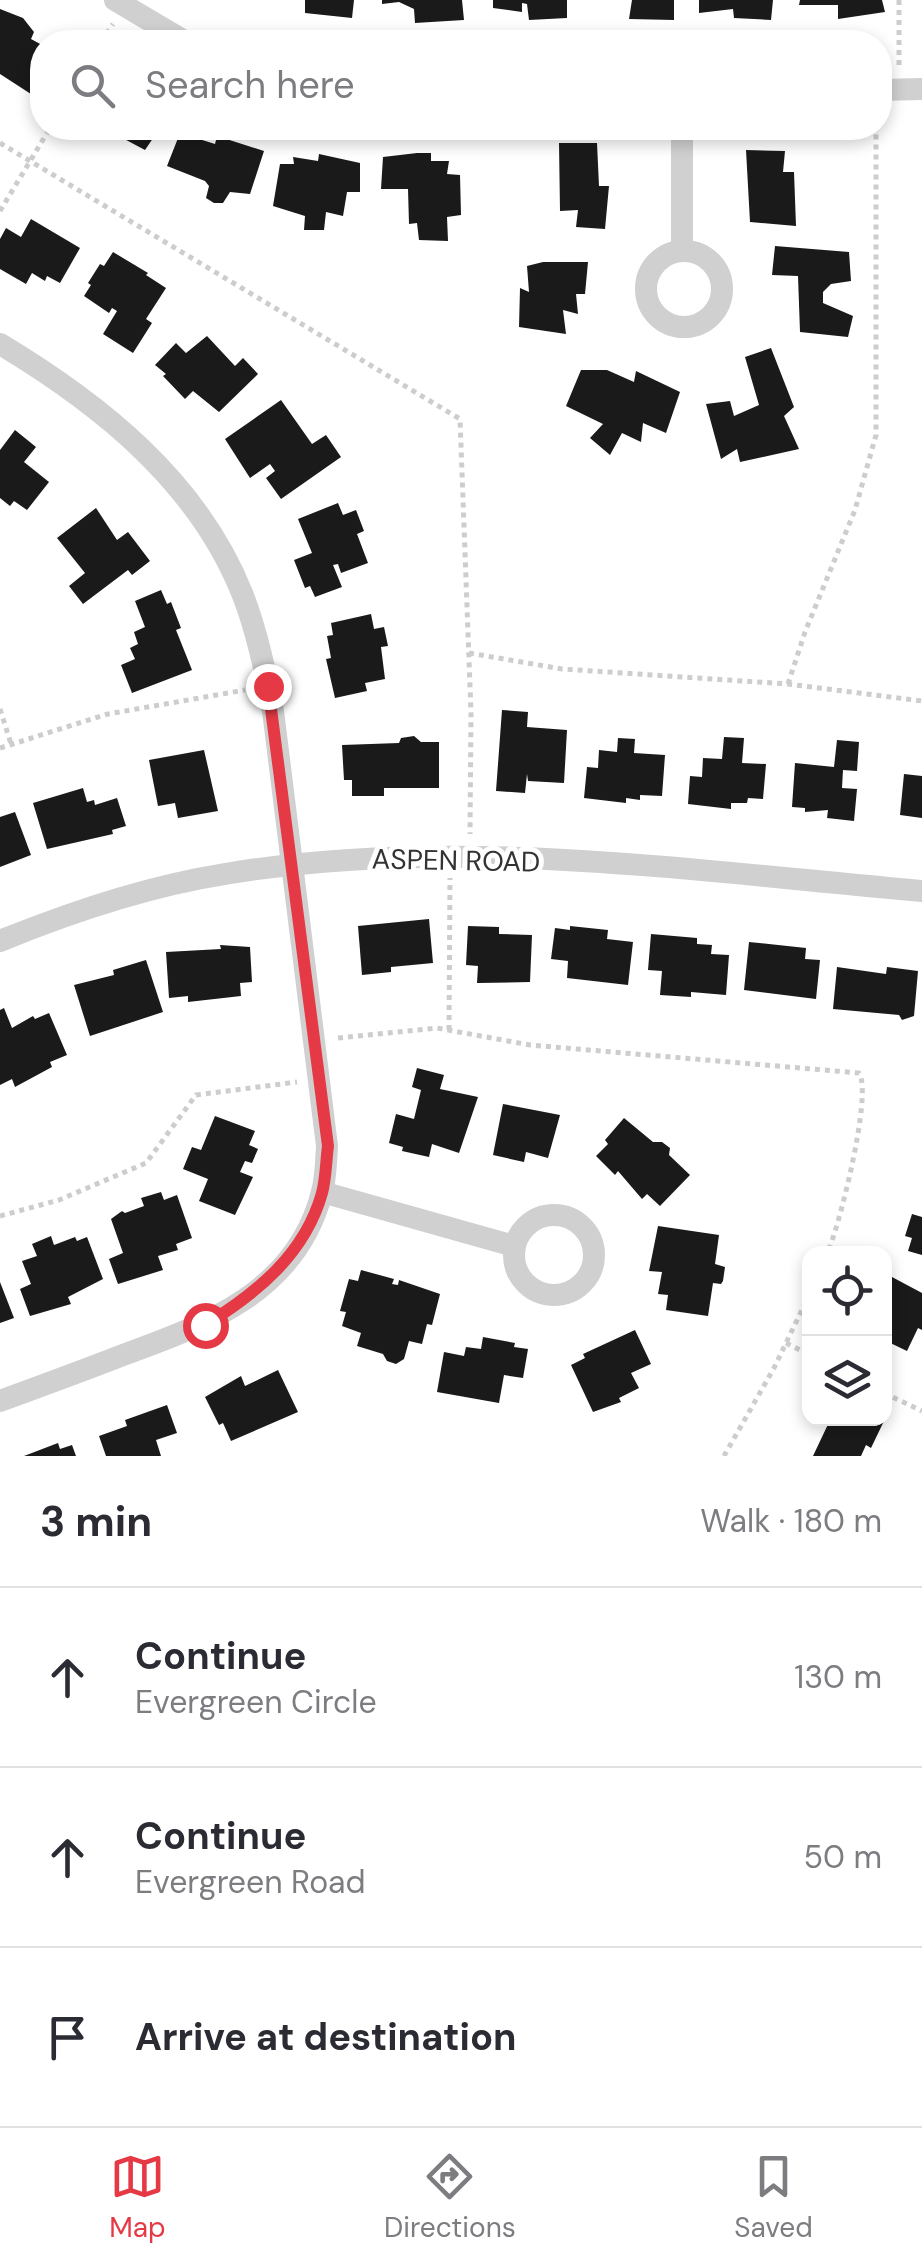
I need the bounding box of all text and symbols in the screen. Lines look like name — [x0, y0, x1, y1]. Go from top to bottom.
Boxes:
search box — [30, 30, 892, 140]
icon: search — [65, 58, 120, 113]
text: Search here — [145, 60, 355, 110]
route end — [246, 664, 292, 710]
street label: ASPEN ROAD — [371, 841, 541, 880]
map controls — [802, 1246, 892, 1426]
button: locate — [802, 1246, 892, 1336]
route start — [183, 1303, 229, 1349]
button: layers — [802, 1336, 892, 1426]
text: 3 min — [40, 1494, 152, 1549]
text: Walk · 180 m — [700, 1500, 882, 1542]
text: Continue — [135, 1631, 306, 1681]
icon: ahead — [40, 1650, 95, 1705]
text: 130 m — [794, 1656, 882, 1698]
text: Evergreen Circle — [135, 1681, 377, 1723]
text: Continue — [135, 1811, 306, 1861]
icon: ahead — [40, 1830, 95, 1885]
text: 50 m — [804, 1836, 882, 1878]
text: Evergreen Road — [135, 1861, 366, 1903]
icon: arrive — [40, 2010, 95, 2065]
text: Arrive at destination — [135, 2012, 517, 2062]
tab: Map — [109, 2149, 166, 2246]
tab: Directions — [384, 2149, 516, 2246]
tab: Saved — [734, 2149, 813, 2246]

